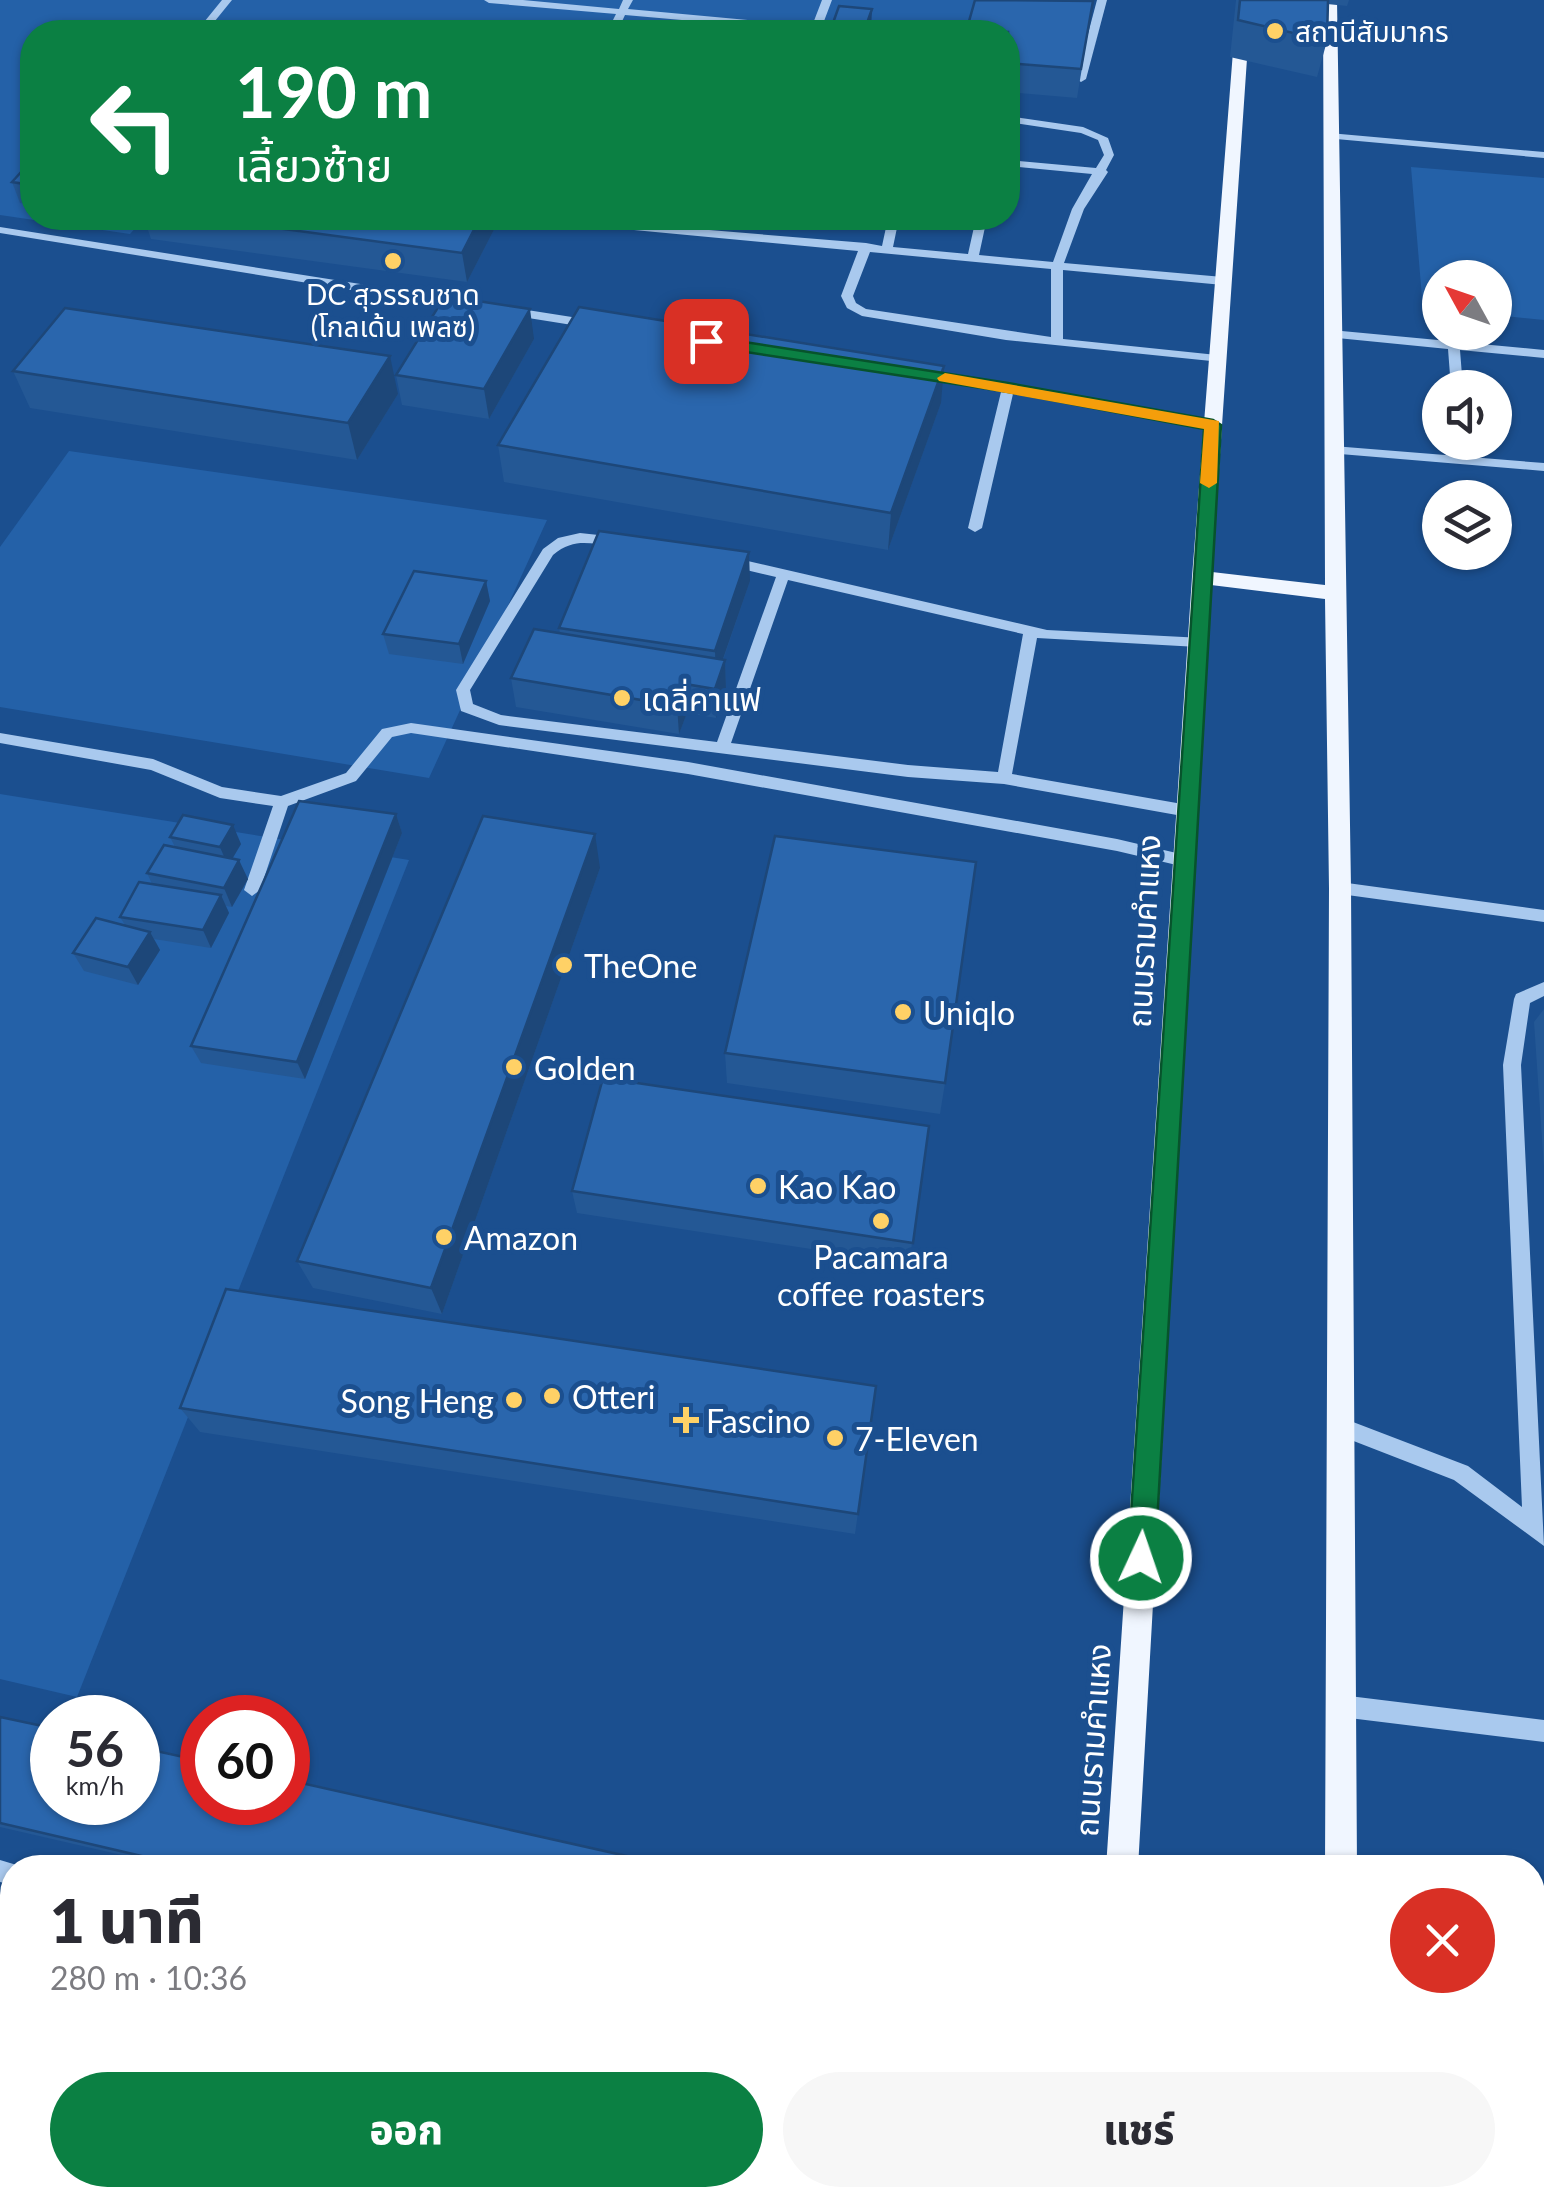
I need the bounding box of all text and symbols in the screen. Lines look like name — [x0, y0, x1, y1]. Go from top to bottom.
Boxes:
place label: สถานีสัมมากร — [1295, 14, 1449, 48]
marker: สถานีสัมมากร — [1264, 20, 1286, 42]
text: 190 m — [235, 49, 432, 133]
icon: left — [70, 60, 200, 190]
text: เลี้ยวซ้าย — [235, 138, 392, 192]
marker: DC สุวรรณชาด (โกลเด้น เพลซ) — [382, 250, 404, 272]
north arrow — [1422, 260, 1512, 350]
map controls — [1422, 260, 1512, 570]
place label: DC สุวรรณชาด (โกลเด้น เพลซ) — [306, 277, 480, 343]
pin — [664, 299, 749, 384]
icon: arrive — [679, 314, 734, 369]
button: sound — [1422, 370, 1512, 460]
button: layers — [1422, 480, 1512, 570]
place label: เดลี่คาแฟ — [642, 678, 761, 718]
marker: เดลี่คาแฟ — [611, 687, 633, 709]
street label: ถนนรามคำแหง — [1118, 833, 1168, 1029]
place label: TheOne — [584, 946, 697, 985]
marker: TheOne — [553, 954, 575, 976]
place label: Uniqlo — [923, 993, 1015, 1032]
marker: Uniqlo — [892, 1001, 914, 1023]
place label: Golden — [534, 1048, 636, 1087]
marker: Golden — [503, 1056, 525, 1078]
place label: Kao Kao — [778, 1167, 897, 1206]
marker: Kao Kao — [747, 1175, 769, 1197]
marker: Pacamara coffee roasters — [870, 1210, 892, 1232]
place label: Amazon — [464, 1218, 578, 1257]
marker: Amazon — [433, 1226, 455, 1248]
place label: Pacamara coffee roasters — [777, 1237, 985, 1313]
place label: Otteri — [572, 1377, 656, 1416]
place label: Song Heng — [341, 1381, 494, 1420]
marker: Otteri — [541, 1385, 563, 1407]
marker: Song Heng — [503, 1389, 525, 1411]
place label: Fascino — [706, 1401, 811, 1440]
marker: Fascino — [675, 1409, 697, 1431]
place label: 7-Eleven — [855, 1419, 979, 1458]
marker: 7-Eleven — [824, 1427, 846, 1449]
position arrow — [1089, 1506, 1193, 1610]
street label: ถนนรามคำแหง — [1066, 1642, 1118, 1838]
speed limit sign: 60 — [180, 1695, 310, 1825]
text: 56 — [66, 1718, 124, 1778]
text: km/h — [66, 1770, 124, 1800]
text: 1 นาที — [50, 1884, 204, 1956]
button: close — [1390, 1888, 1495, 1993]
text: 280 m · 10:36 — [50, 1958, 247, 1997]
button: ออก — [50, 2072, 763, 2187]
button: แชร์ — [783, 2072, 1495, 2187]

